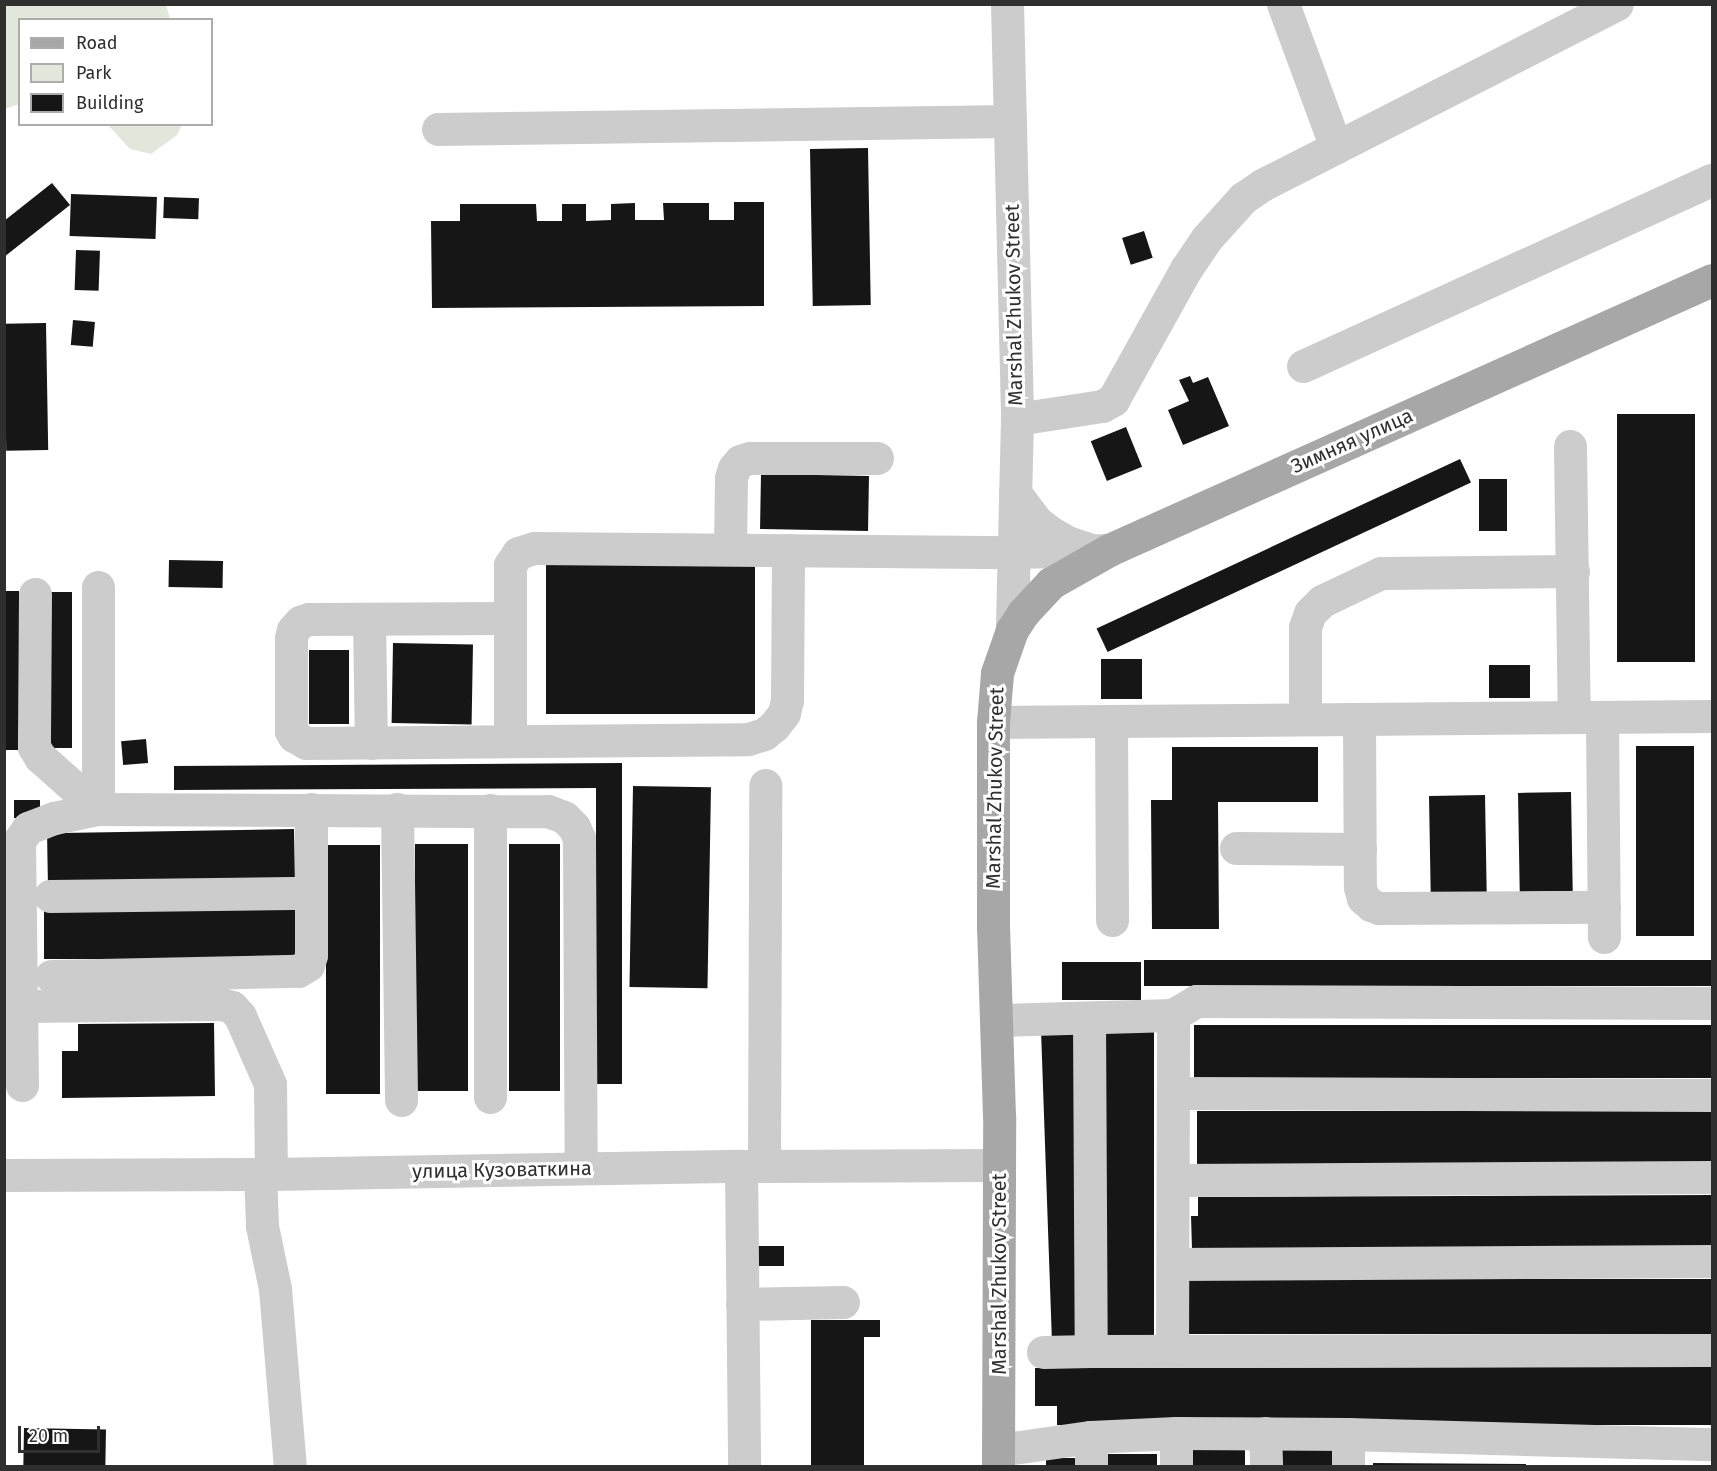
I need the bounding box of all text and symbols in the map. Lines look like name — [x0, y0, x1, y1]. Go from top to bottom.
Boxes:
legend — [18, 18, 213, 126]
text: Road — [76, 32, 118, 54]
text: Park — [76, 62, 111, 84]
text: Building — [76, 92, 143, 114]
street label: Marshal Zhukov Street — [1000, 204, 1028, 406]
street label: Зимняя улица — [1287, 403, 1417, 479]
street label: Marshal Zhukov Street — [981, 687, 1009, 889]
street label: улица Кузоваткина — [412, 1156, 592, 1184]
street label: Marshal Zhukov Street — [987, 1173, 1011, 1375]
scale bar — [21, 1414, 104, 1452]
text: 20 m — [29, 1425, 68, 1447]

